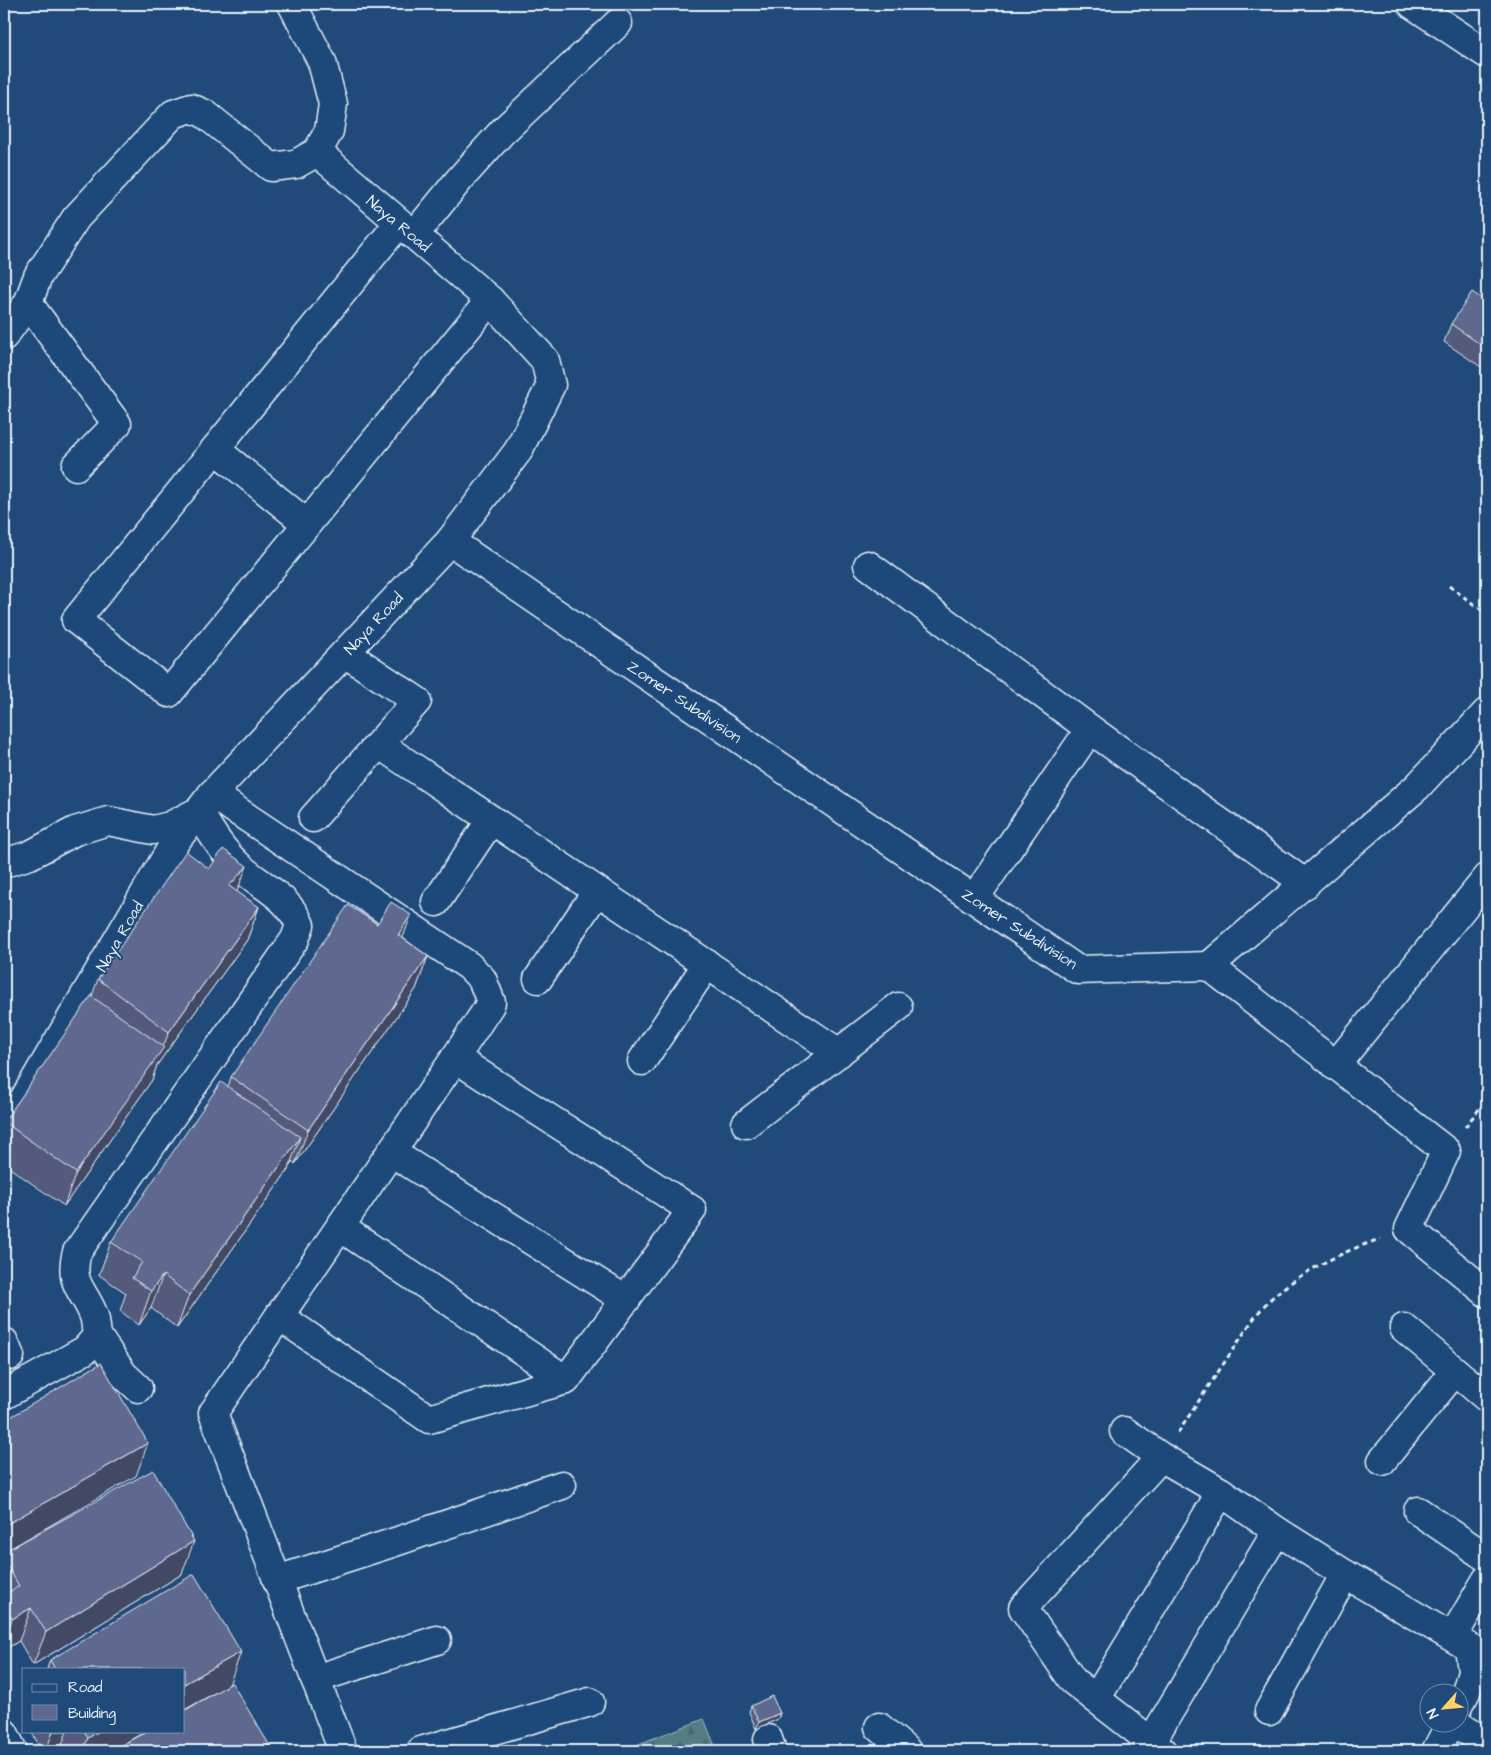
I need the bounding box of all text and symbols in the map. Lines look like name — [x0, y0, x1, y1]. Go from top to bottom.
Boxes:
street label: Naya Road — [361, 190, 435, 258]
street label: Naya Road — [339, 588, 409, 660]
street label: Zomer Subdivision — [623, 655, 746, 748]
street label: Zomer Subdivision — [957, 883, 1082, 975]
street label: Naya Road — [91, 897, 150, 976]
legend — [22, 1668, 185, 1732]
text: Road — [68, 1677, 103, 1698]
north arrow — [1418, 1682, 1468, 1732]
text: Building — [68, 1703, 116, 1725]
text: N — [1422, 1705, 1444, 1722]

